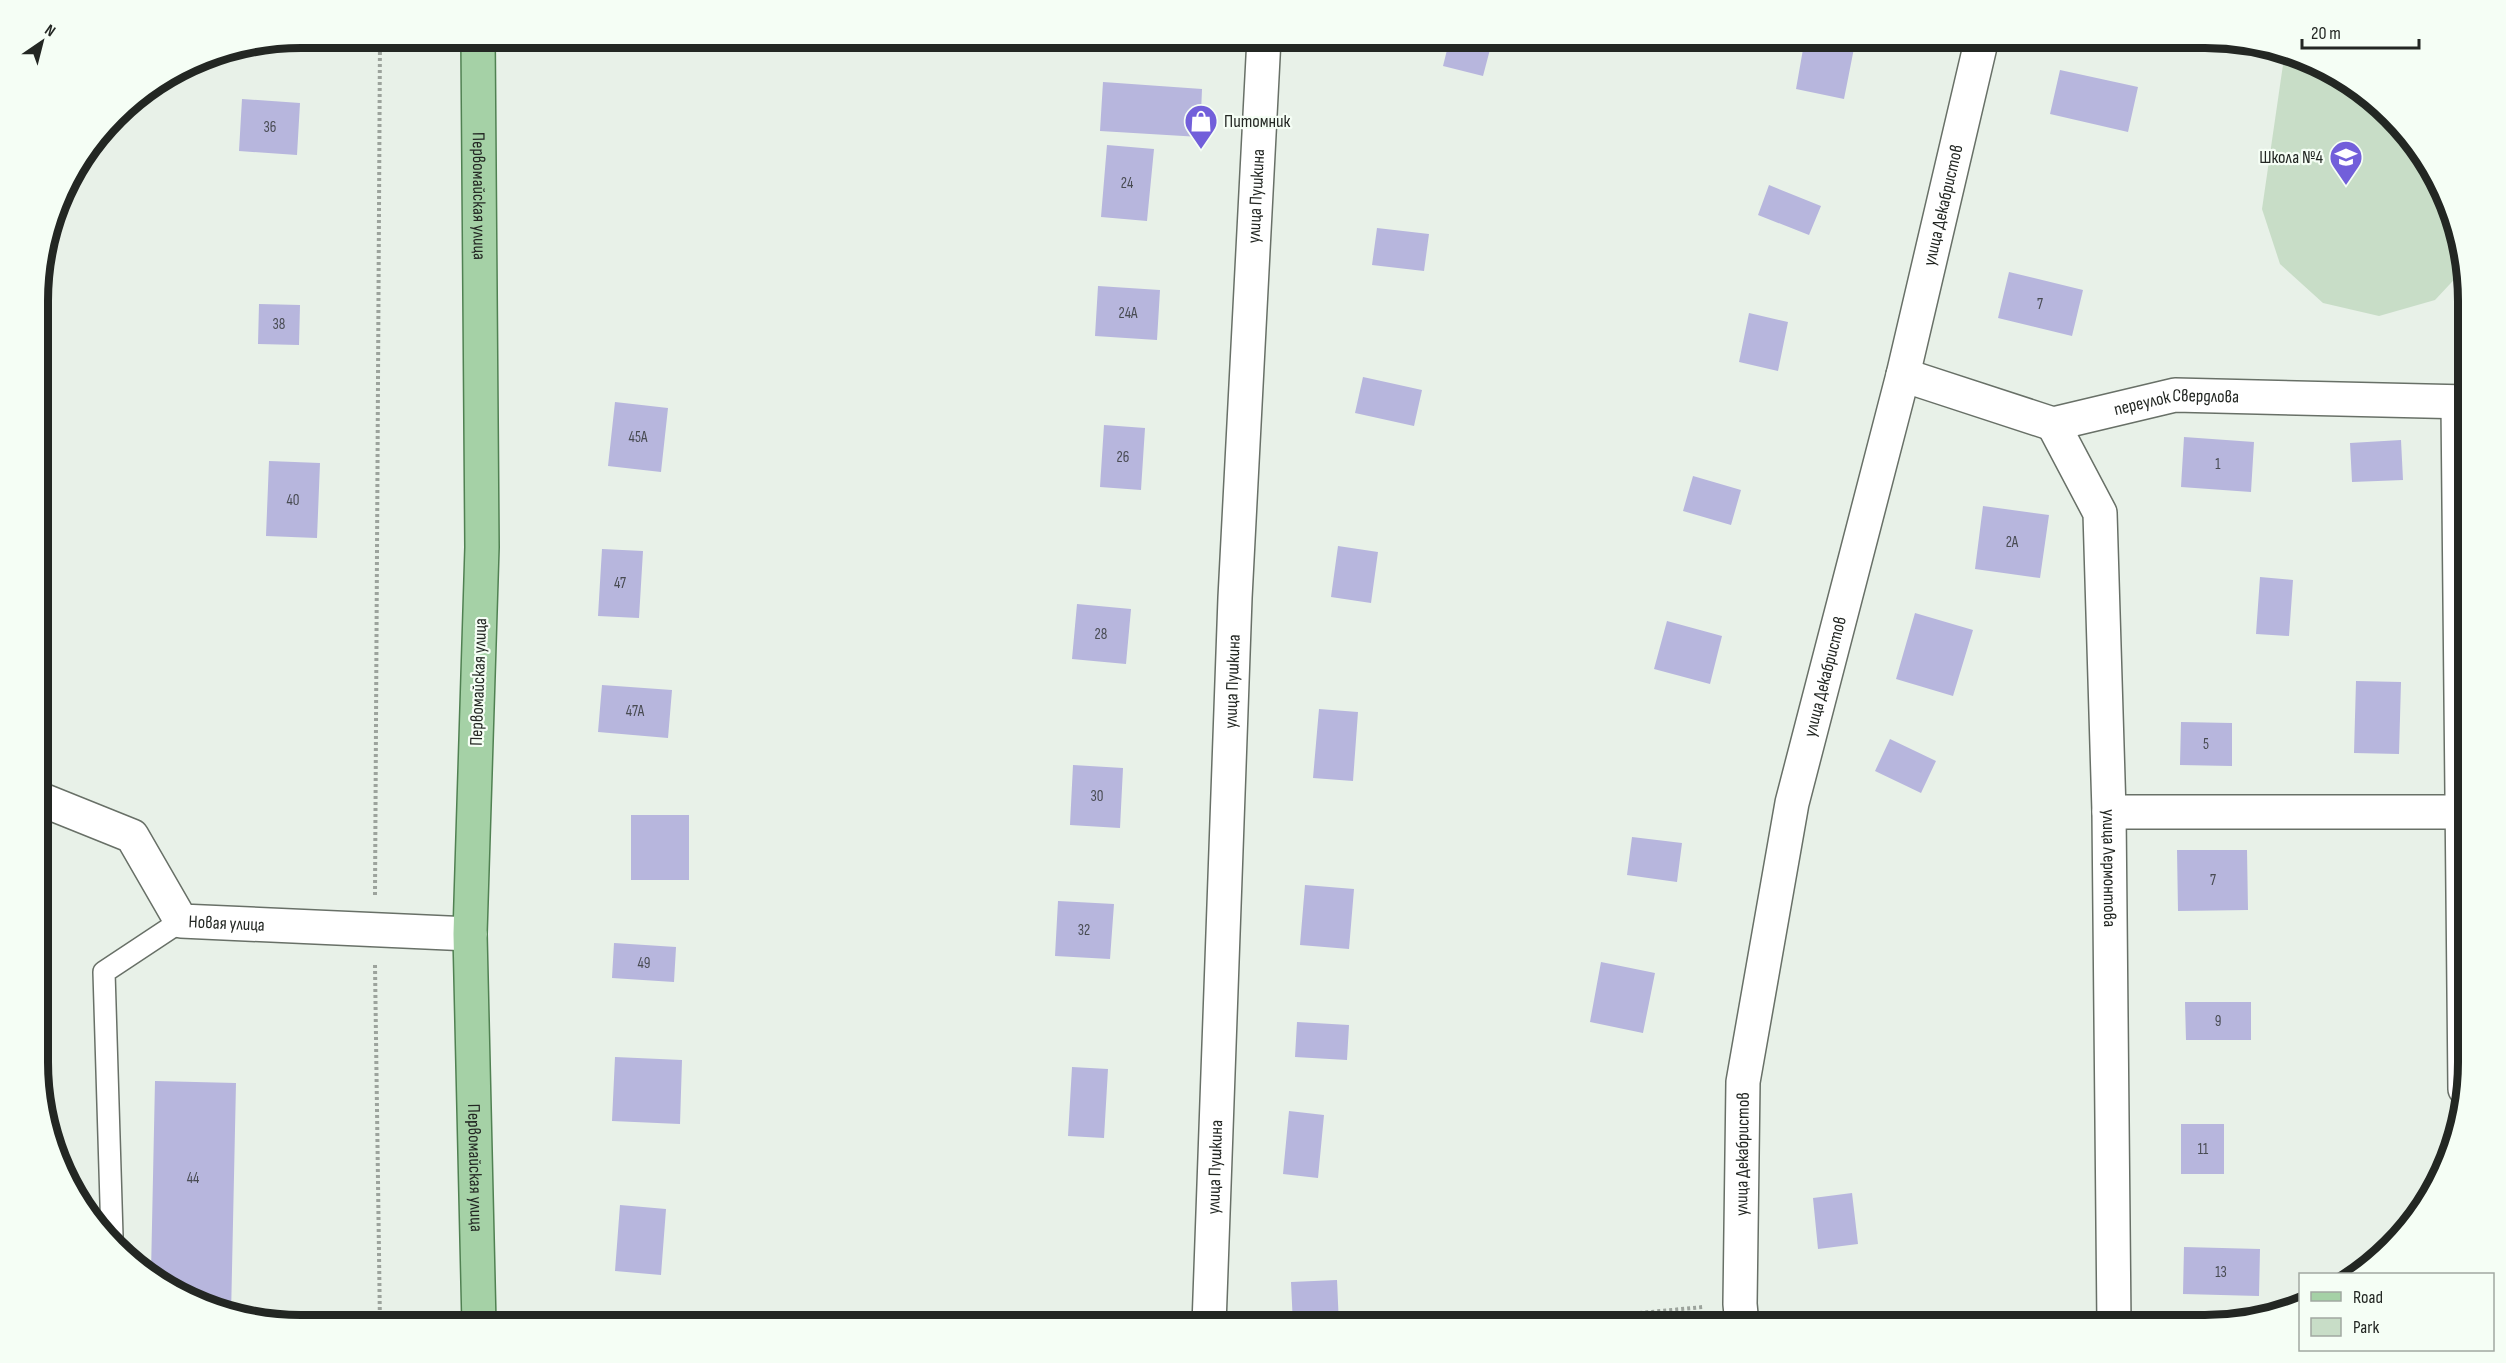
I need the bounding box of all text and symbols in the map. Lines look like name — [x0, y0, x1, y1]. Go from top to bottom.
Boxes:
north arrow — [12, 12, 72, 72]
scale bar — [2302, 12, 2419, 50]
text: N — [41, 21, 59, 41]
text: 20 m — [2311, 23, 2341, 44]
shop icon: Питомник — [1183, 103, 1219, 150]
place label: Питомник — [1224, 111, 1291, 132]
house number: 36 — [264, 118, 276, 137]
street label: Первомайская улица — [468, 132, 490, 260]
school or university icon: Школа №4 — [2328, 139, 2364, 186]
street label: улица Декабристов — [1919, 143, 1968, 268]
place label: Школа №4 — [2259, 147, 2323, 168]
street label: улица Пушкина — [1243, 148, 1269, 244]
house number: 24 — [1121, 174, 1133, 193]
house number: 7 — [2037, 295, 2043, 314]
house number: 24А — [1119, 304, 1138, 323]
house number: 38 — [273, 315, 285, 334]
street label: переулок Свердлова — [2112, 385, 2239, 420]
house number: 45А — [629, 428, 648, 447]
house number: 26 — [1117, 448, 1129, 467]
house number: 1 — [2215, 455, 2221, 474]
house number: 40 — [287, 491, 299, 510]
house number: 2А — [2006, 533, 2019, 552]
house number: 47 — [614, 574, 626, 593]
street label: улица Декабристов — [1800, 614, 1851, 739]
street label: Первомайская улица — [466, 618, 491, 746]
house number: 28 — [1095, 625, 1107, 644]
street label: улица Пушкина — [1220, 634, 1245, 729]
house number: 47А — [626, 702, 645, 721]
house number: 5 — [2203, 735, 2209, 754]
house number: 30 — [1091, 787, 1103, 806]
street label: улица Лермонтова — [2098, 809, 2120, 927]
house number: 7 — [2210, 871, 2216, 890]
street label: Новая улица — [188, 911, 265, 936]
house number: 32 — [1078, 921, 1090, 940]
house number: 49 — [638, 954, 650, 973]
house number: 9 — [2215, 1012, 2221, 1031]
street label: улица Декабристов — [1731, 1092, 1754, 1216]
street label: Первомайская улица — [463, 1103, 487, 1232]
street label: улица Пушкина — [1203, 1120, 1227, 1215]
house number: 11 — [2198, 1140, 2209, 1159]
house number: 44 — [187, 1169, 199, 1188]
house number: 13 — [2215, 1263, 2227, 1282]
legend — [2299, 1273, 2494, 1351]
text: Road — [2353, 1287, 2383, 1308]
text: Park — [2353, 1317, 2379, 1338]

